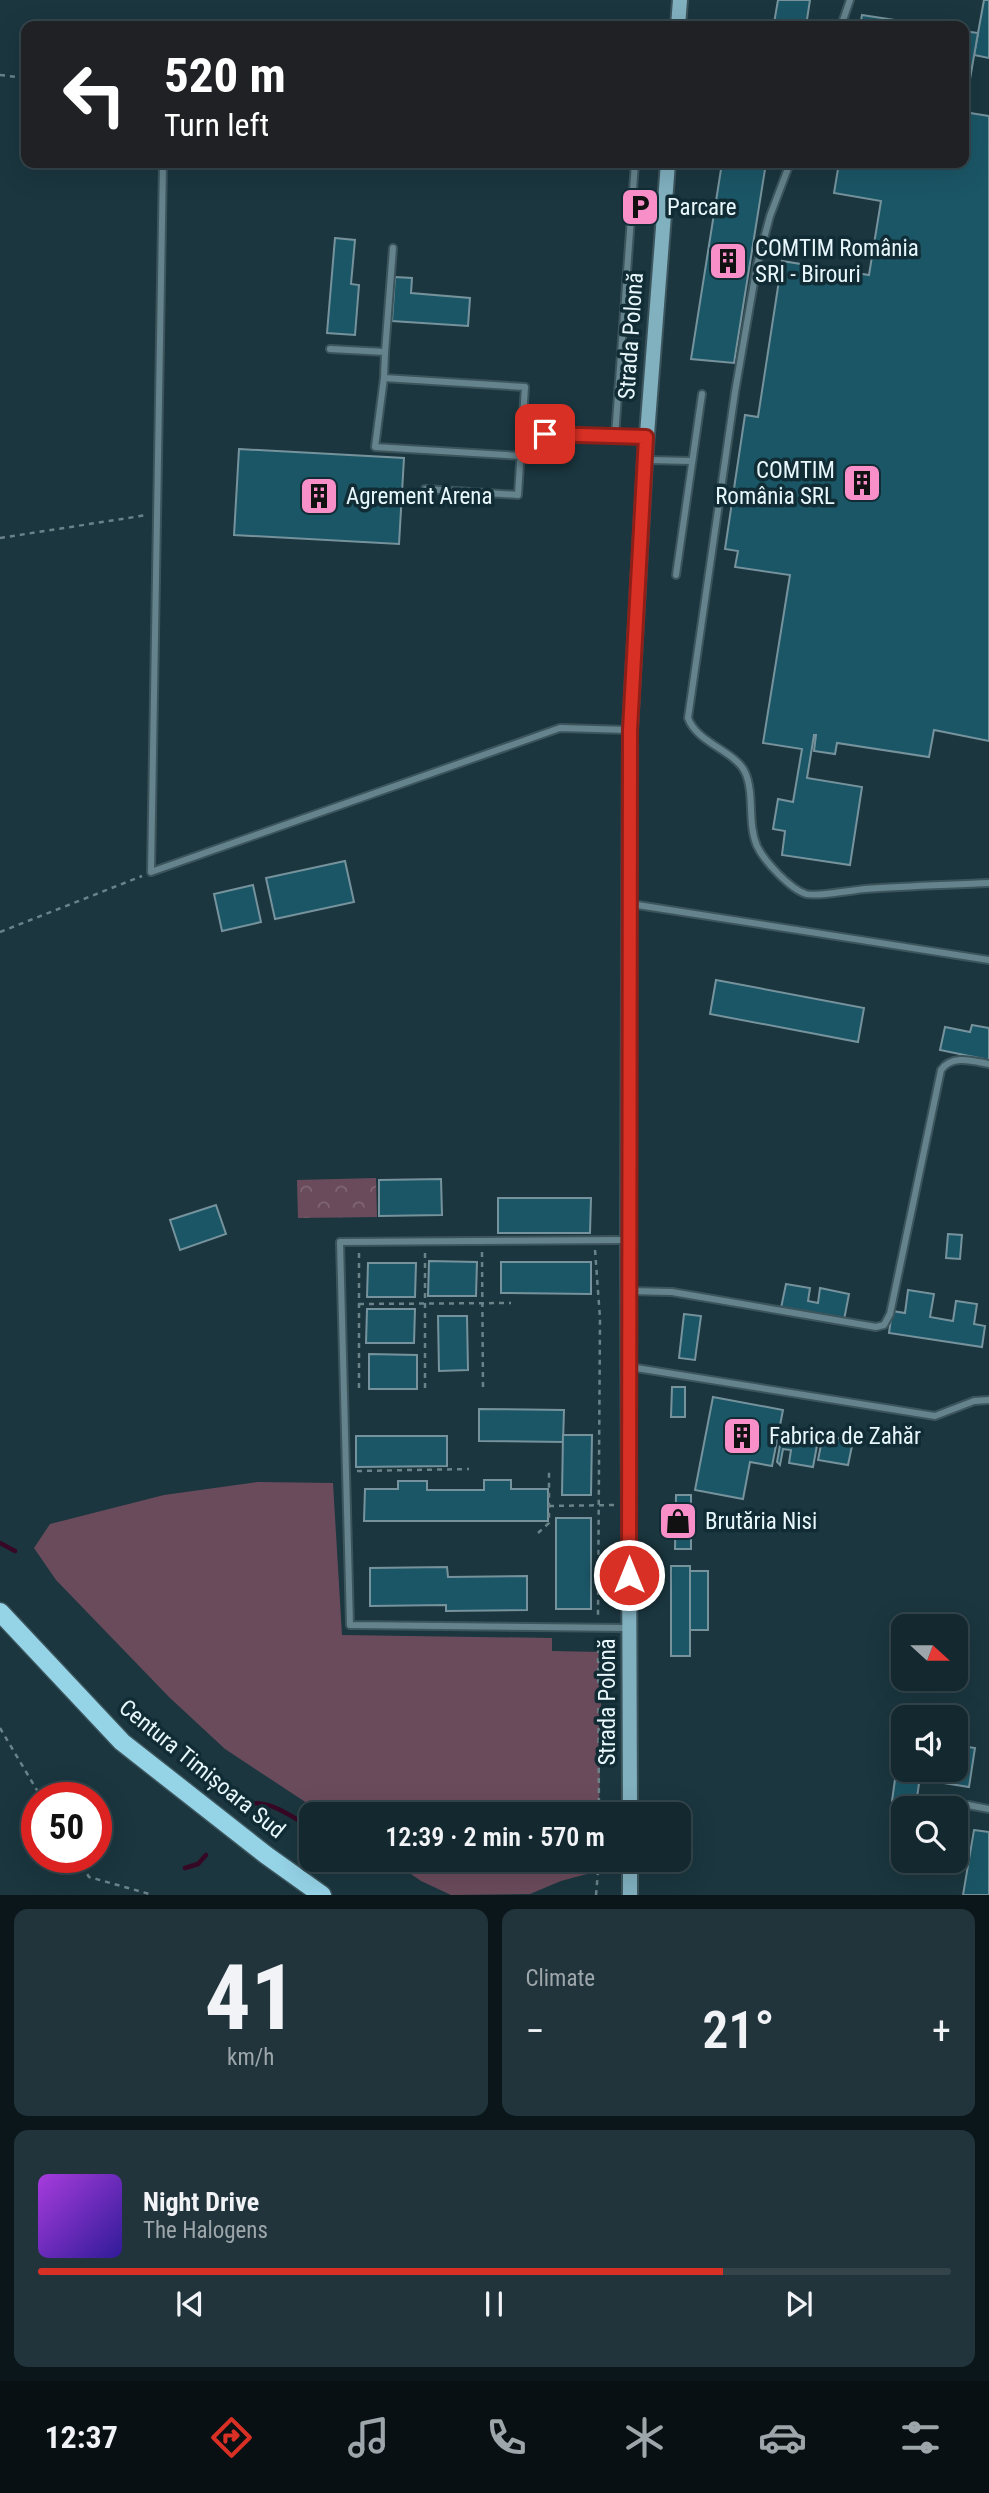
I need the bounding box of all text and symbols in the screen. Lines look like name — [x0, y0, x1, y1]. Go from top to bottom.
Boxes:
text: 520 m — [164, 47, 286, 104]
icon: left — [49, 49, 140, 140]
text: Turn left — [164, 106, 269, 144]
parking icon: Parcare — [619, 186, 661, 228]
place label: Parcare — [667, 194, 737, 221]
place label: COMTIM România SRI - Birouri — [755, 235, 919, 288]
building icon: COMTIM România SRI - Birouri — [707, 240, 749, 282]
street label: Strada Polonă — [613, 272, 649, 400]
pin — [515, 404, 575, 464]
icon: arrive — [526, 415, 564, 453]
place label: COMTIM România SRL — [715, 457, 835, 510]
building icon: COMTIM România SRL — [841, 462, 883, 504]
building icon: Agrement Arena — [298, 475, 340, 517]
place label: Agrement Arena — [346, 483, 493, 510]
building icon: Fabrica de Zahăr — [721, 1415, 763, 1457]
place label: Fabrica de Zahăr — [769, 1423, 921, 1450]
shop icon: Brutăria Nisi — [657, 1500, 699, 1542]
place label: Brutăria Nisi — [705, 1508, 817, 1535]
position arrow — [592, 1538, 666, 1612]
north arrow — [891, 1614, 968, 1690]
map controls — [891, 1614, 968, 1873]
street label: Strada Polonă — [594, 1638, 621, 1766]
street label: Centura Timișoara Sud — [114, 1694, 290, 1844]
button: sound — [891, 1705, 968, 1782]
speed limit sign: 50 — [21, 1782, 112, 1873]
button: search — [891, 1796, 968, 1873]
text: 12:39 · 2 min · 570 m — [385, 1822, 605, 1852]
text: 41 — [205, 1945, 297, 2051]
text: Climate — [526, 1965, 595, 1992]
text: 21° — [702, 2000, 774, 2061]
text: − — [526, 2009, 545, 2053]
text: + — [932, 2009, 951, 2053]
text: km/h — [227, 2044, 274, 2071]
text: Night Drive — [143, 2187, 259, 2217]
text: The Halogens — [143, 2217, 268, 2244]
icon: previous — [171, 2285, 209, 2323]
icon: pause — [475, 2285, 513, 2323]
icon: next — [780, 2285, 818, 2323]
icon: directions — [207, 2413, 256, 2462]
icon: music — [344, 2413, 393, 2462]
icon: phone — [482, 2413, 531, 2462]
icon: climate — [620, 2413, 669, 2462]
icon: car — [758, 2413, 807, 2462]
icon: filters — [896, 2413, 945, 2462]
text: 12:37 — [44, 2418, 118, 2456]

